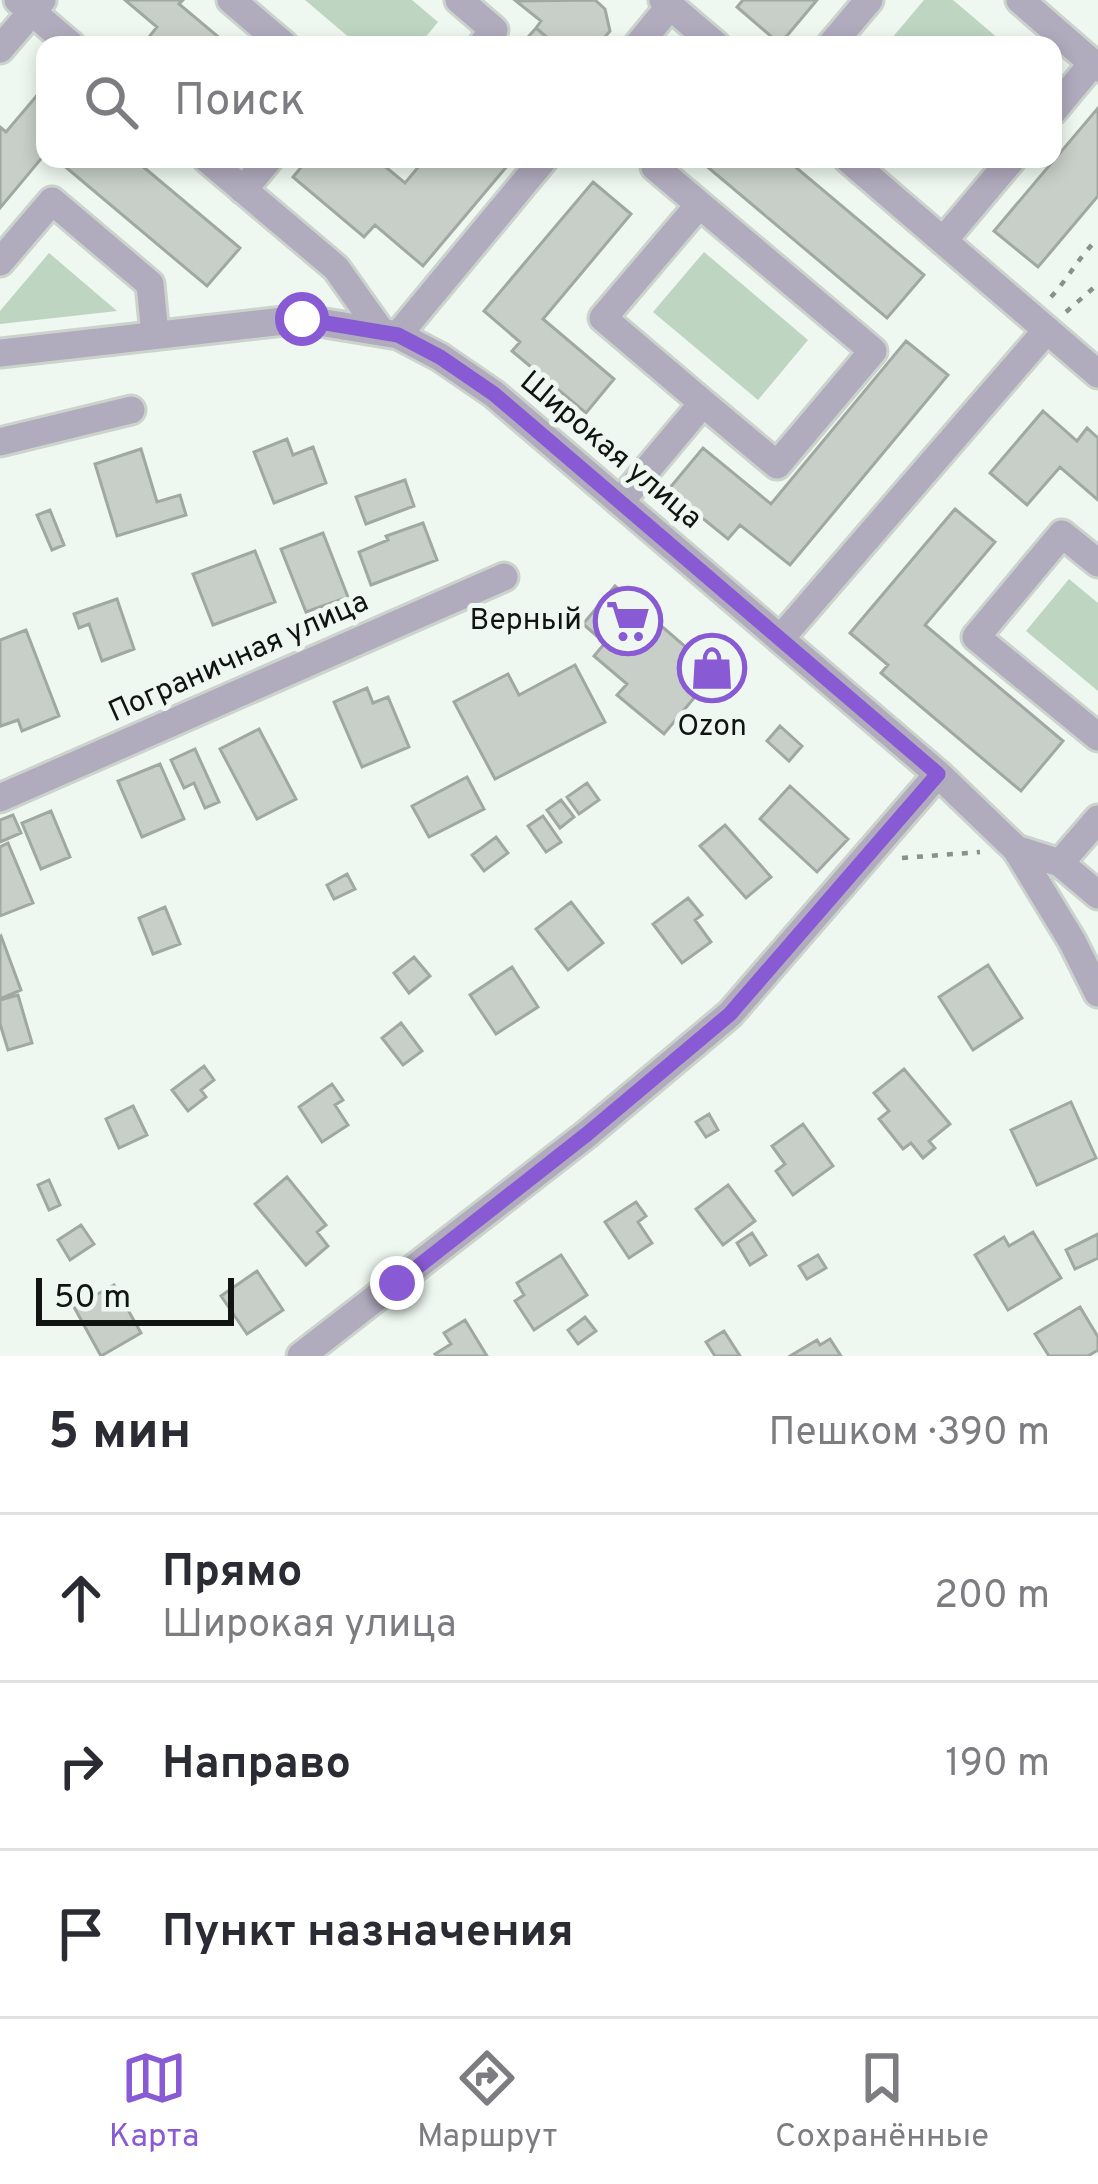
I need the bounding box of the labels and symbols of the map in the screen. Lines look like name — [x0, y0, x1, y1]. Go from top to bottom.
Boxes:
route start — [275, 292, 329, 346]
street label: Широкая улица — [511, 364, 709, 538]
street label: Пограничная улица — [103, 584, 375, 732]
supermarket icon: Верный — [593, 586, 663, 656]
place label: Верный — [469, 603, 582, 640]
shop icon: Ozon — [677, 633, 747, 703]
place label: Ozon — [677, 709, 747, 746]
route end — [370, 1256, 424, 1310]
scale bar — [36, 1272, 234, 1325]

